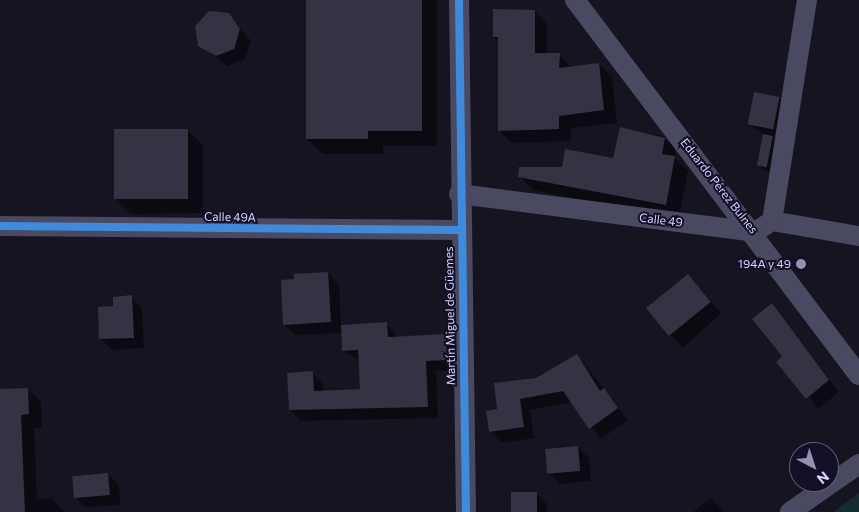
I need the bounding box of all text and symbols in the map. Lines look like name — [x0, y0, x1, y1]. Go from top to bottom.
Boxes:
street label: Eduardo Pérez Bulnes — [677, 135, 761, 237]
street label: Calle 49A — [204, 209, 256, 225]
street label: Calle 49 — [638, 210, 684, 230]
street label: Martín Miguel de Güemes — [442, 247, 458, 385]
place label: 194A y 49 — [738, 257, 791, 271]
marker: 194A y 49 — [795, 258, 807, 270]
north arrow — [789, 442, 839, 492]
text: N — [814, 468, 833, 488]

